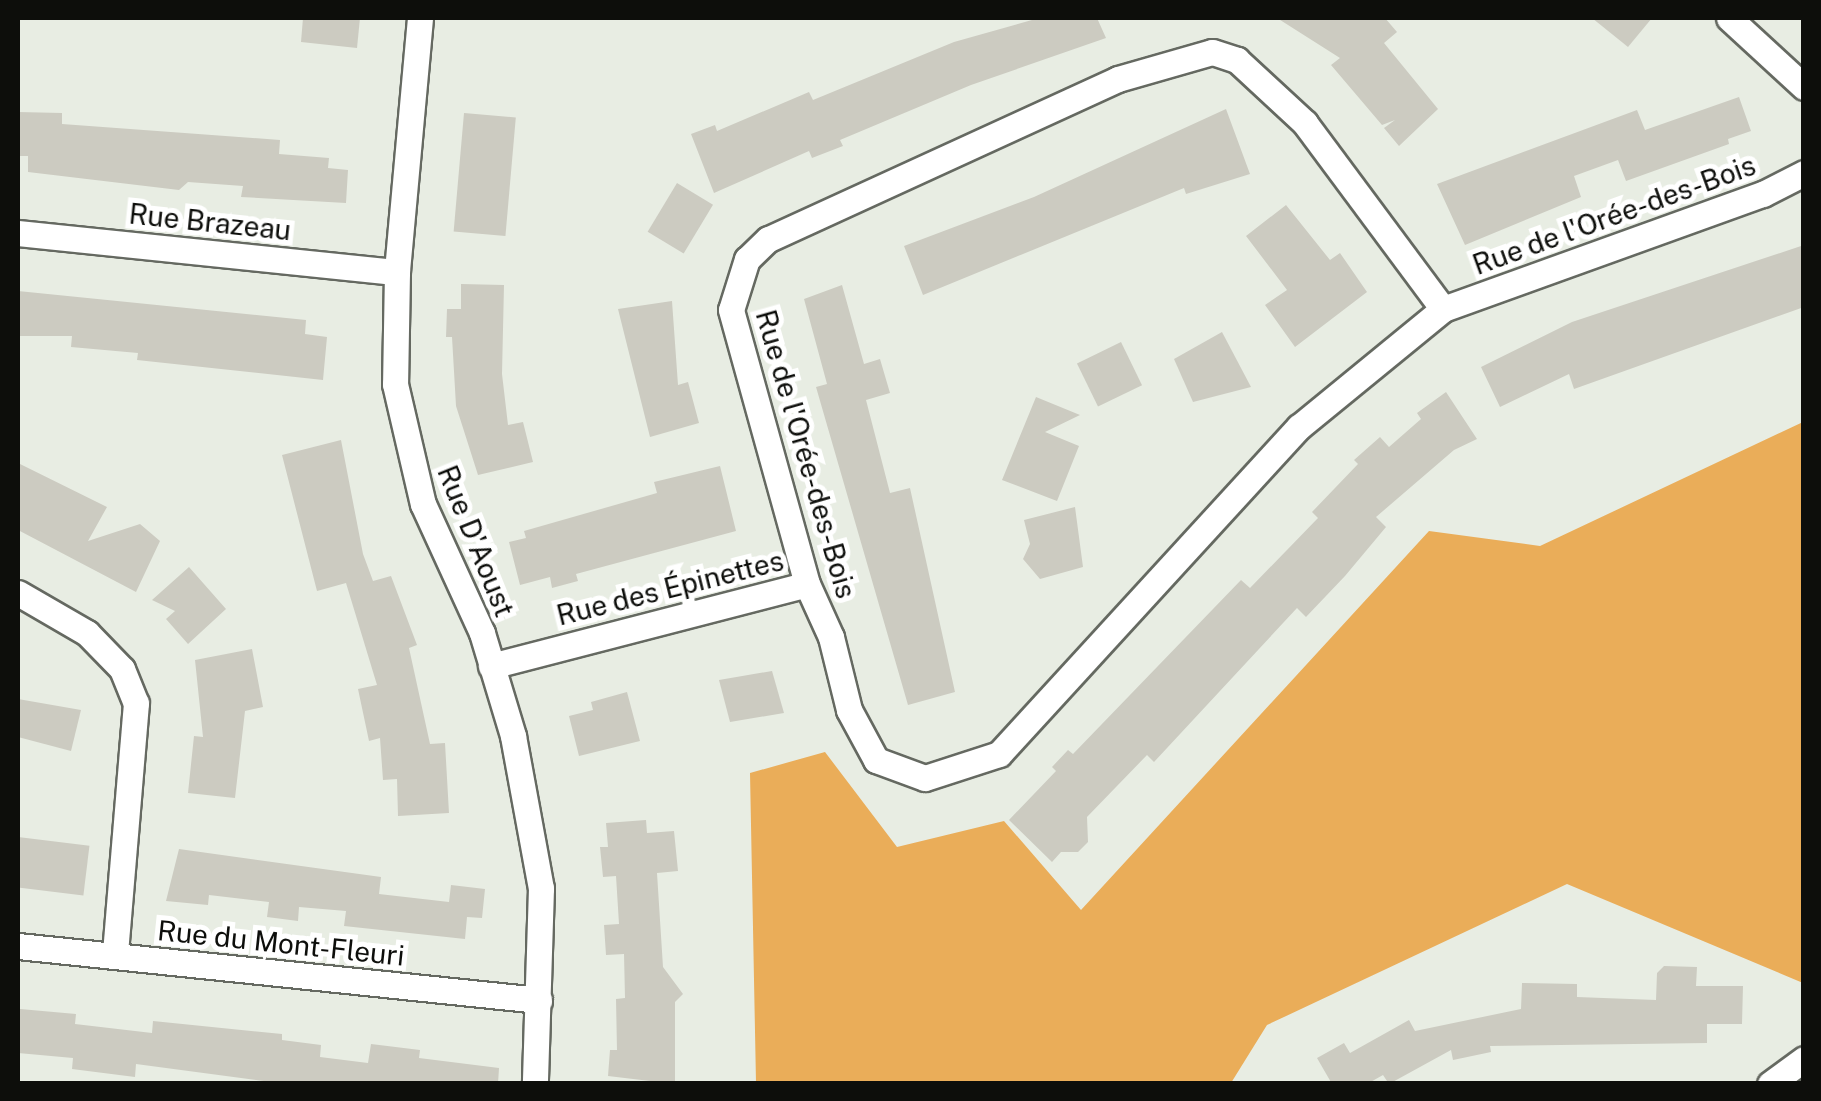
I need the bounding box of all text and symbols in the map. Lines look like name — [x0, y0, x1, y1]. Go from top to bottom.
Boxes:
street label: Rue de l'Orée-des-Bois — [1468, 148, 1760, 282]
street label: Rue Brazeau — [127, 197, 293, 247]
street label: Rue de l'Orée-des-Bois — [749, 306, 863, 602]
street label: Rue D'Aoust — [430, 460, 522, 622]
street label: Rue des Épinettes — [553, 543, 787, 633]
street label: Rue du Mont-Fleuri — [156, 913, 406, 973]

